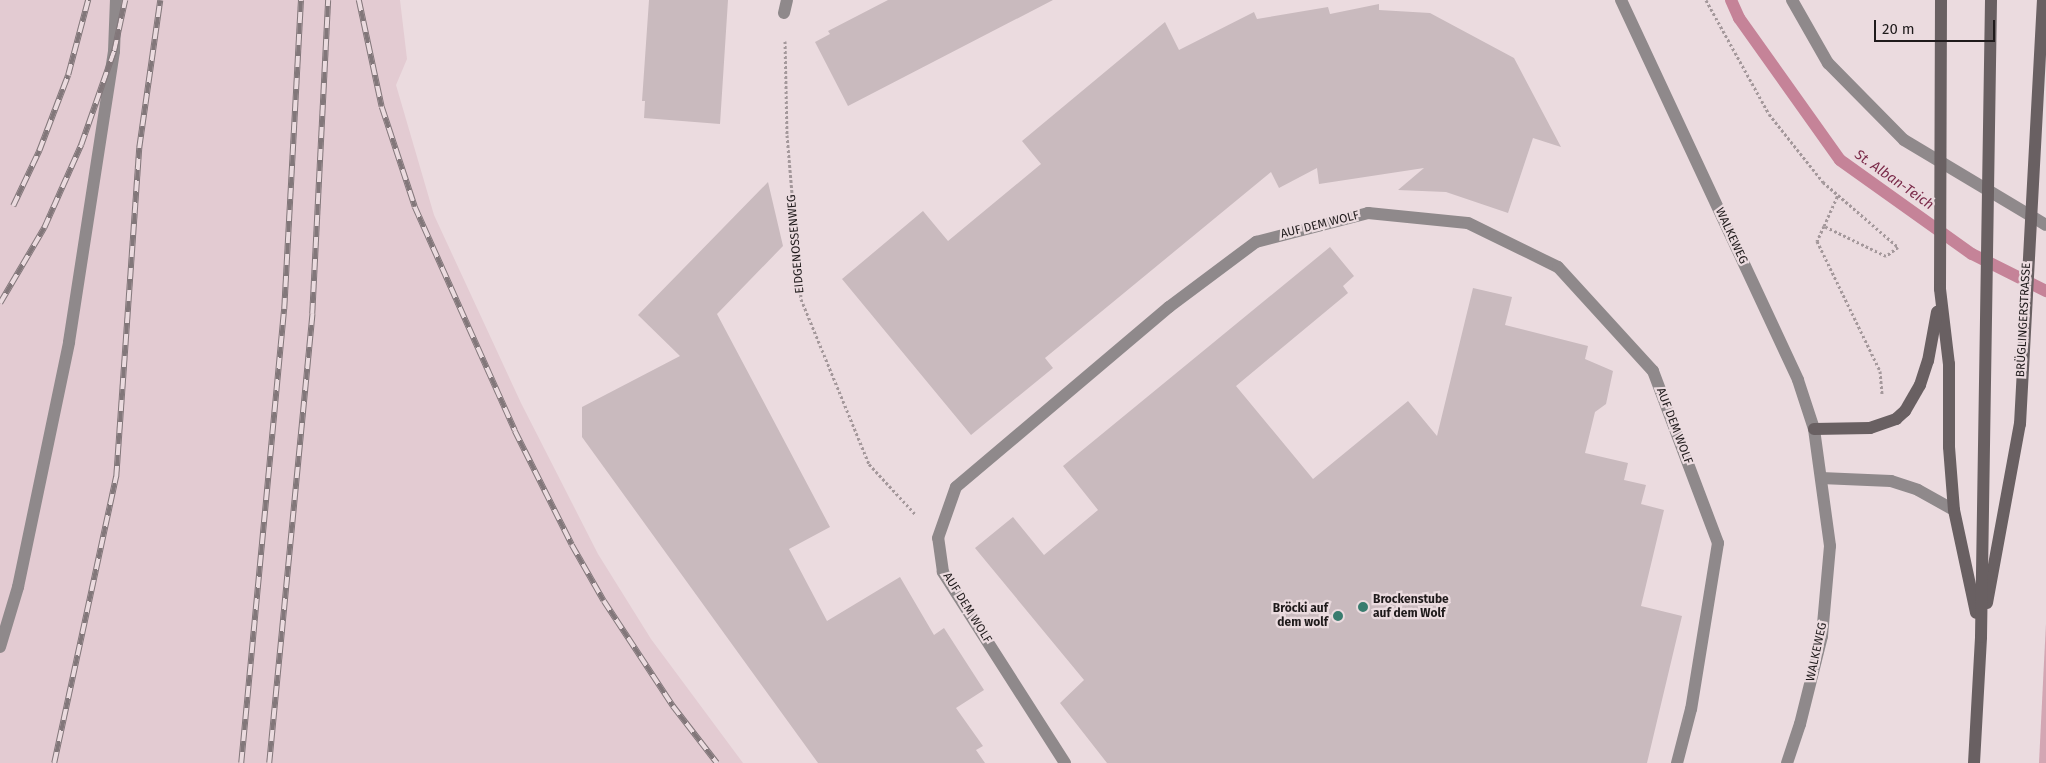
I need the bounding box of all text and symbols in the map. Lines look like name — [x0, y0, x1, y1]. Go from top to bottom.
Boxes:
scale bar — [1876, 10, 1997, 42]
text: 20 m — [1882, 20, 1915, 38]
water label: St. Alban-Teich — [1851, 146, 1937, 214]
street label: EIDGENOSSENWEG — [784, 194, 808, 294]
street label: WALKEWEG — [1712, 206, 1750, 266]
street label: AUF DEM WOLF — [1279, 208, 1361, 242]
street label: BRÜGLINGERSTRASSE — [2014, 262, 2034, 378]
street label: AUF DEM WOLF — [1653, 386, 1695, 466]
street label: AUF DEM WOLF — [940, 570, 994, 646]
place label: Brockenstube auf dem Wolf — [1373, 593, 1449, 621]
marker: Brockenstube auf dem Wolf — [1357, 601, 1369, 613]
place label: Bröcki auf dem wolf — [1273, 602, 1328, 630]
marker: Bröcki auf dem wolf — [1332, 610, 1344, 622]
street label: WALKEWEG — [1804, 621, 1830, 683]

